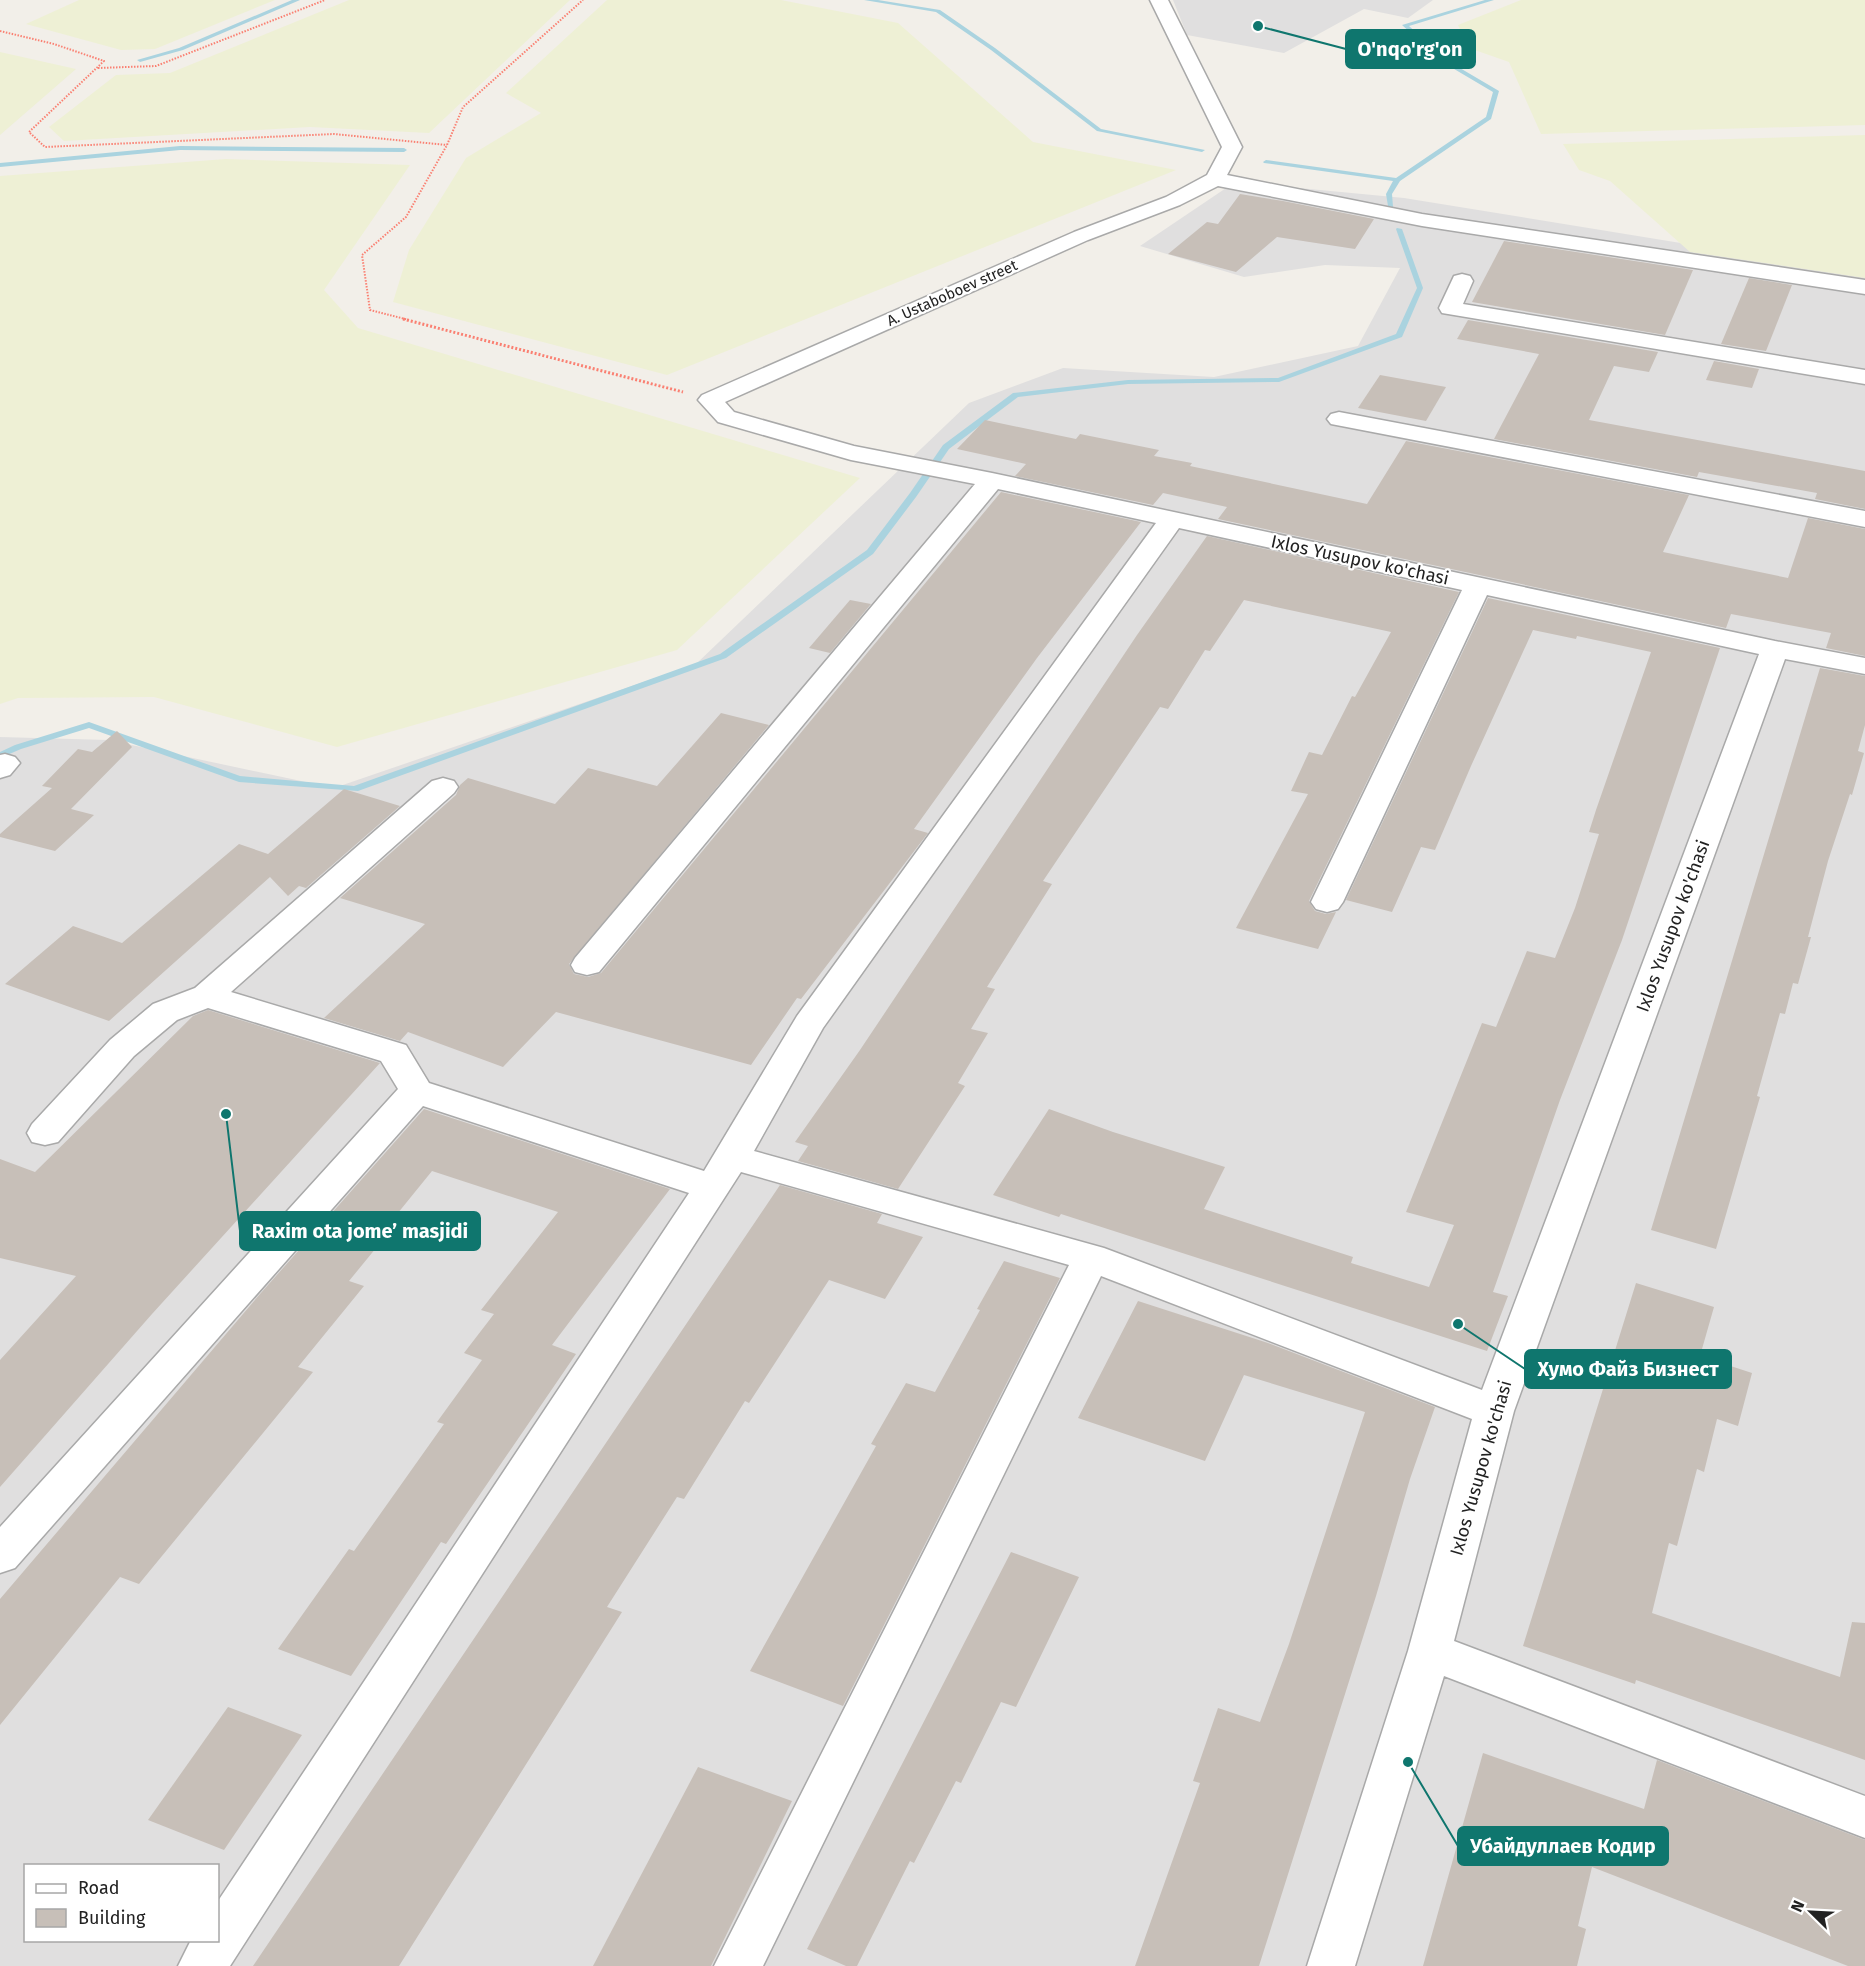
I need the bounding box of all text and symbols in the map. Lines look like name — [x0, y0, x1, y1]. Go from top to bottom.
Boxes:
callout: O'nqo'rg'on — [1346, 30, 1475, 68]
text: O'nqo'rg'on — [1358, 37, 1462, 61]
street label: A. Ustaboboev street — [884, 256, 1021, 330]
street label: Ixlos Yusupov ko'chasi — [1269, 530, 1451, 590]
street label: Ixlos Yusupov ko'chasi — [1632, 837, 1714, 1015]
callout: Raxim ota jome’ masjidi — [240, 1212, 480, 1250]
text: Raxim ota jome’ masjidi — [252, 1219, 468, 1243]
callout: Хумо Файз Бизнест — [1525, 1350, 1731, 1388]
text: Хумо Файз Бизнест — [1536, 1357, 1719, 1381]
street label: Ixlos Yusupov ko'chasi — [1445, 1378, 1517, 1558]
callout: Убайдуллаев Кодир — [1458, 1827, 1668, 1865]
text: Убайдуллаев Кодир — [1469, 1834, 1656, 1858]
legend — [24, 1864, 219, 1942]
text: Road — [78, 1877, 120, 1899]
north arrow — [1781, 1882, 1841, 1942]
text: N — [1787, 1897, 1809, 1915]
text: Building — [78, 1907, 146, 1929]

